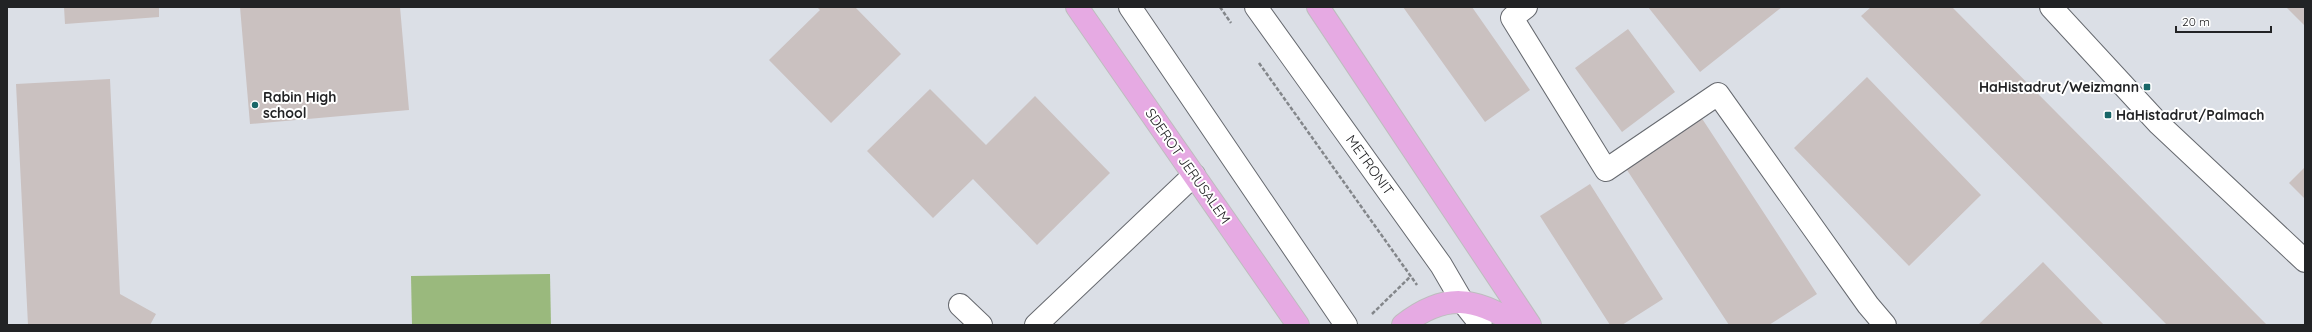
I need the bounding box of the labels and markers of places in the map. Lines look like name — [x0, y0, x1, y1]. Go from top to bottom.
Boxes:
place label: HaHistadrut/Weizmann — [1979, 78, 2139, 96]
marker: HaHistadrut/Weizmann — [2142, 82, 2152, 92]
place label: Rabin High school — [263, 88, 336, 122]
marker: Rabin High school — [250, 100, 260, 110]
place label: HaHistadrut/Palmach — [2116, 106, 2264, 124]
marker: HaHistadrut/Palmach — [2103, 110, 2113, 120]

